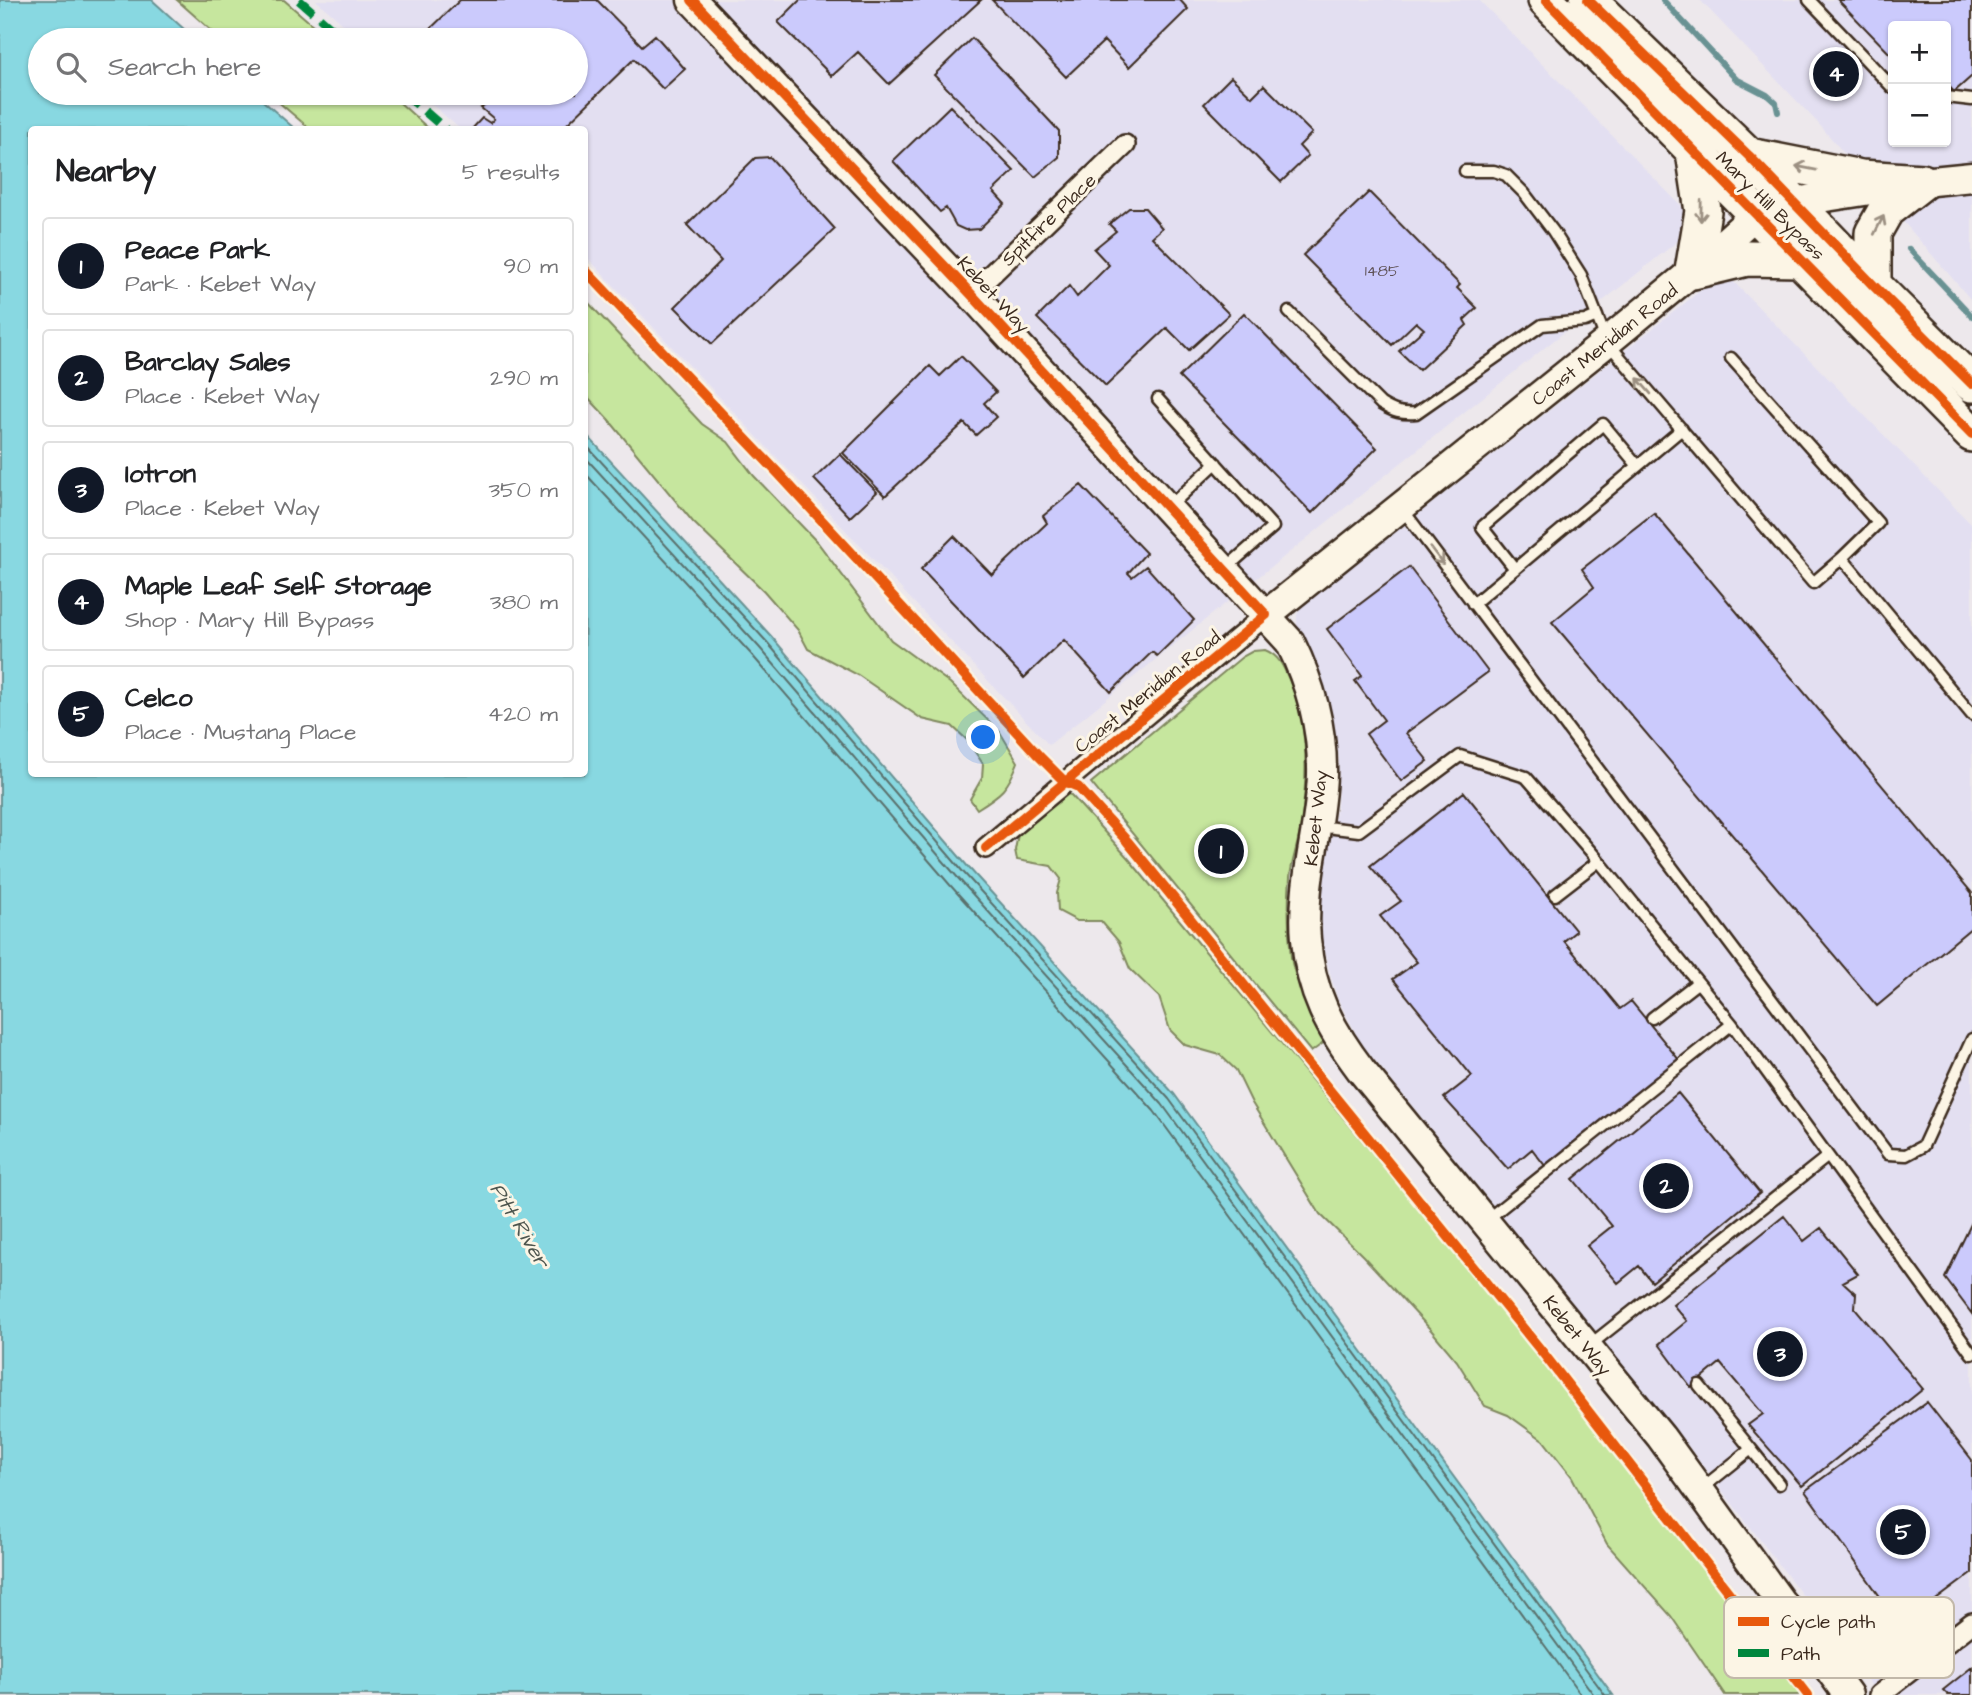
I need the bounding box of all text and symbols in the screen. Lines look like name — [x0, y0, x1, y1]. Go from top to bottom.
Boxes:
map controls — [1888, 21, 1951, 147]
button: + — [1888, 21, 1951, 84]
search box — [28, 28, 588, 105]
icon: search — [52, 48, 90, 86]
pin: 4 — [1813, 48, 1859, 100]
text: Search here — [108, 49, 261, 85]
button: − — [1888, 84, 1951, 147]
street label: Mary Hill Bypass — [1708, 145, 1831, 268]
text: Nearby — [56, 151, 156, 193]
text: 5 results — [462, 156, 560, 188]
one-way arrow — [1795, 160, 1818, 174]
street label: Spitfire Place — [995, 168, 1103, 272]
one-way arrow — [1695, 199, 1708, 222]
one-way arrow — [1872, 215, 1886, 235]
text: Peace Park — [125, 232, 270, 268]
text: 1 — [80, 250, 82, 282]
text: 90 m — [503, 250, 558, 282]
street label: Kebet Way — [950, 251, 1036, 340]
house number: 1485 — [1365, 260, 1400, 282]
text: Park · Kebet Way — [125, 268, 316, 300]
street label: Coast Meridian Road — [1526, 278, 1684, 413]
text: Barclay Sales — [125, 344, 291, 380]
text: 2 — [74, 362, 88, 394]
text: 290 m — [490, 362, 558, 394]
one-way arrow — [1637, 377, 1652, 395]
text: Place · Kebet Way — [125, 380, 320, 412]
text: Iotron — [125, 456, 196, 492]
text: 3 — [75, 474, 87, 506]
text: 350 m — [488, 474, 558, 506]
text: Place · Kebet Way — [125, 492, 320, 524]
one-way arrow — [1429, 546, 1444, 565]
text: Maple Leaf Self Storage — [125, 568, 432, 604]
text: 4 — [73, 586, 89, 618]
text: 380 m — [490, 586, 558, 618]
text: Shop · Mary Hill Bypass — [125, 604, 374, 636]
street label: Coast Meridian Road — [1069, 625, 1227, 760]
text: Celco — [125, 680, 193, 716]
text: 5 — [73, 698, 89, 730]
text: 420 m — [488, 698, 558, 730]
text: Place · Mustang Place — [125, 716, 356, 748]
your location — [966, 720, 1000, 754]
street label: Kebet Way — [1298, 768, 1336, 867]
pin: 1 — [1198, 825, 1244, 877]
pin: 2 — [1643, 1160, 1689, 1212]
water label: Pitt River — [483, 1178, 557, 1275]
street label: Kebet Way — [1535, 1290, 1618, 1383]
pin: 3 — [1757, 1328, 1803, 1380]
pin: 5 — [1880, 1506, 1926, 1558]
legend — [1724, 1597, 1954, 1678]
text: Cycle path — [1781, 1609, 1876, 1637]
text: Path — [1781, 1641, 1820, 1668]

